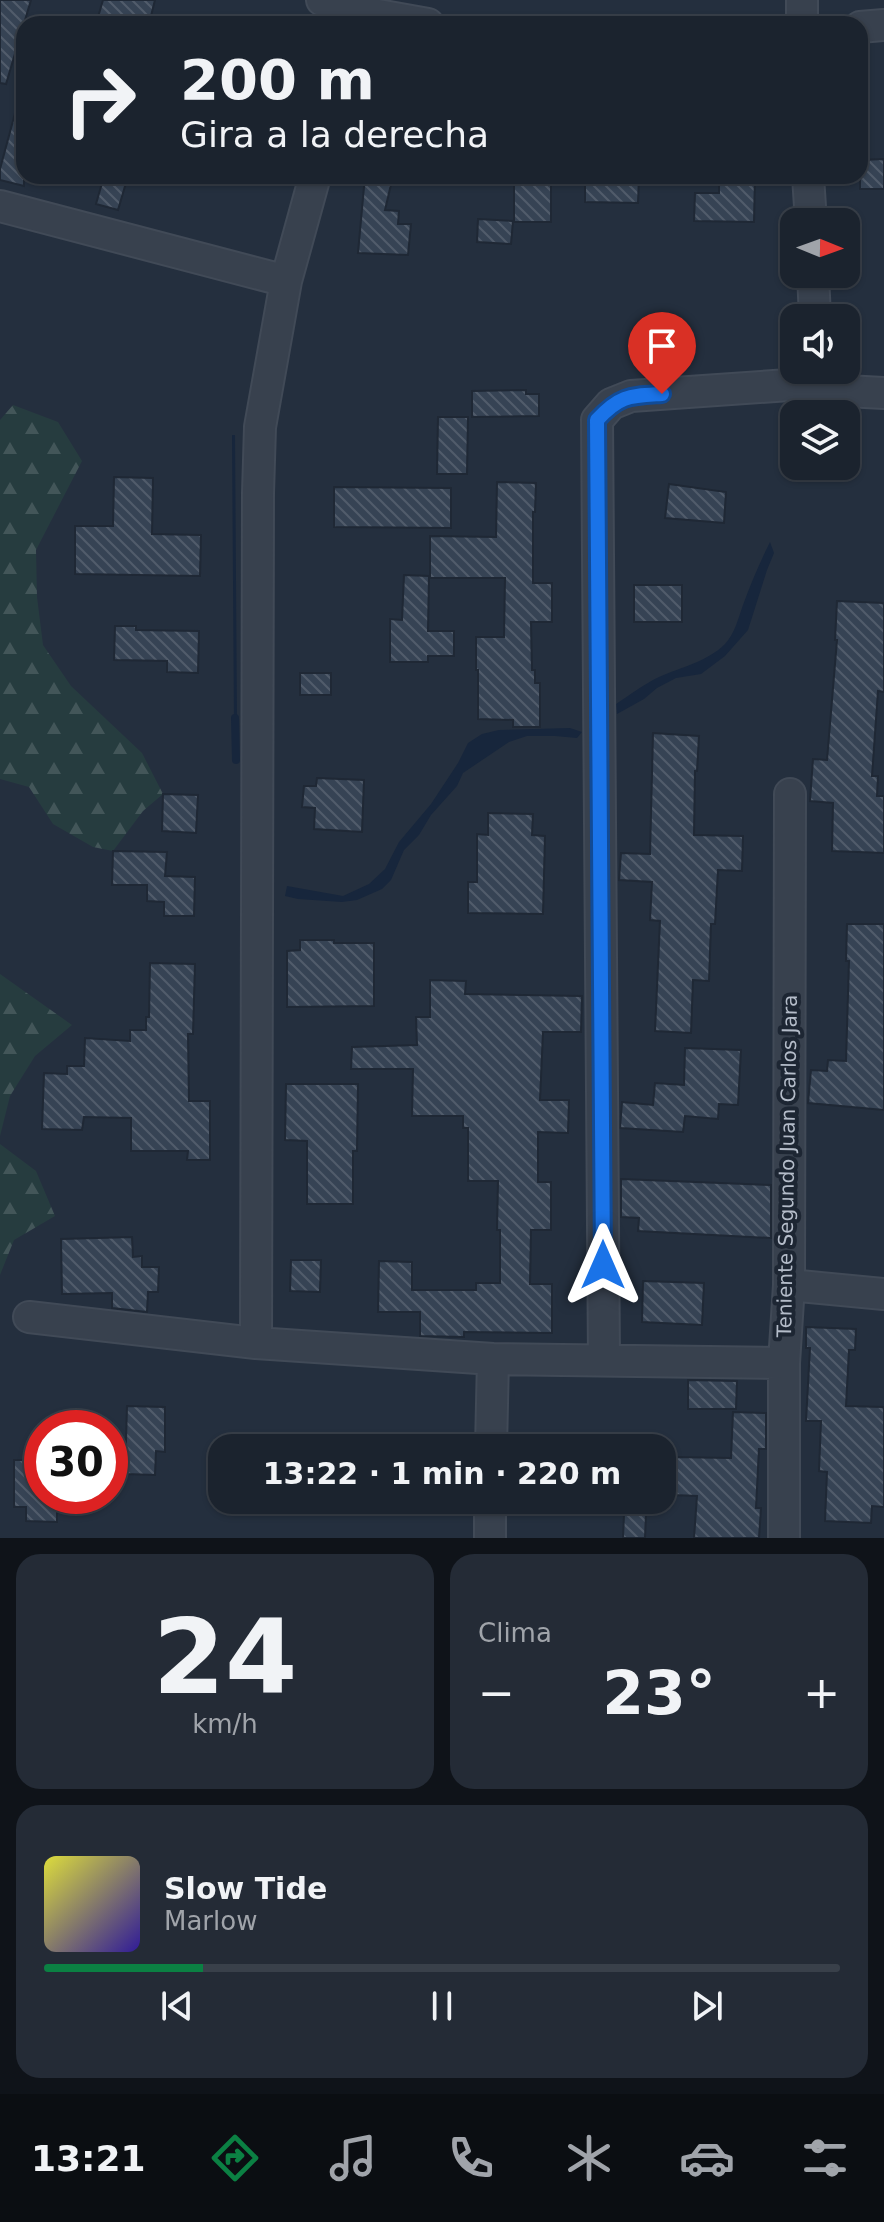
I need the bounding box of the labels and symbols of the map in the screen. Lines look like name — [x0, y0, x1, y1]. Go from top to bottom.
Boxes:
north arrow — [780, 208, 860, 288]
pin — [628, 312, 696, 394]
street label: Teniente Segundo Juan Carlos Jara — [772, 994, 802, 1339]
position arrow — [561, 1223, 645, 1307]
speed limit sign: 30 — [24, 1410, 128, 1514]

